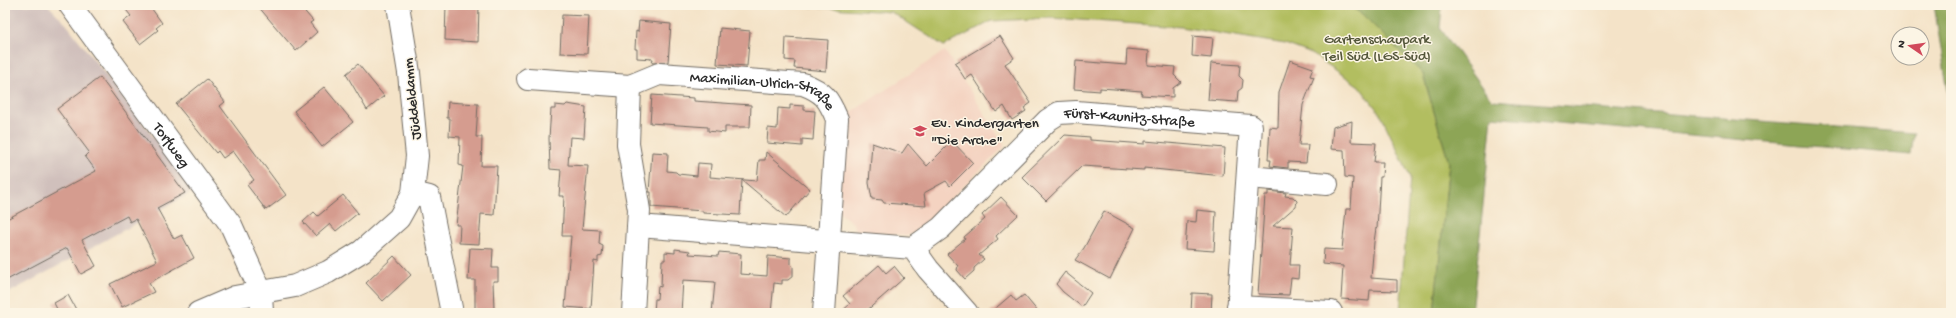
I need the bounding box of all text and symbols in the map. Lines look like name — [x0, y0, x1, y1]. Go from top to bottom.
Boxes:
north arrow — [1890, 26, 1930, 66]
park label: Gartenschaupark Teil Süd (LGS-Süd) — [1322, 31, 1431, 66]
text: N — [1896, 39, 1909, 49]
street label: Jüddeldamm — [400, 57, 426, 141]
street label: Maximilian-Ulrich-Straße — [689, 69, 839, 114]
street label: Fürst-Kaunitz-Straße — [1062, 105, 1196, 132]
place label: Ev. Kindergarten "Die Arche" — [931, 115, 1039, 150]
street label: Torfweg — [148, 119, 193, 172]
school or university icon: Ev. Kindergarten "Die Arche" — [912, 123, 928, 139]

